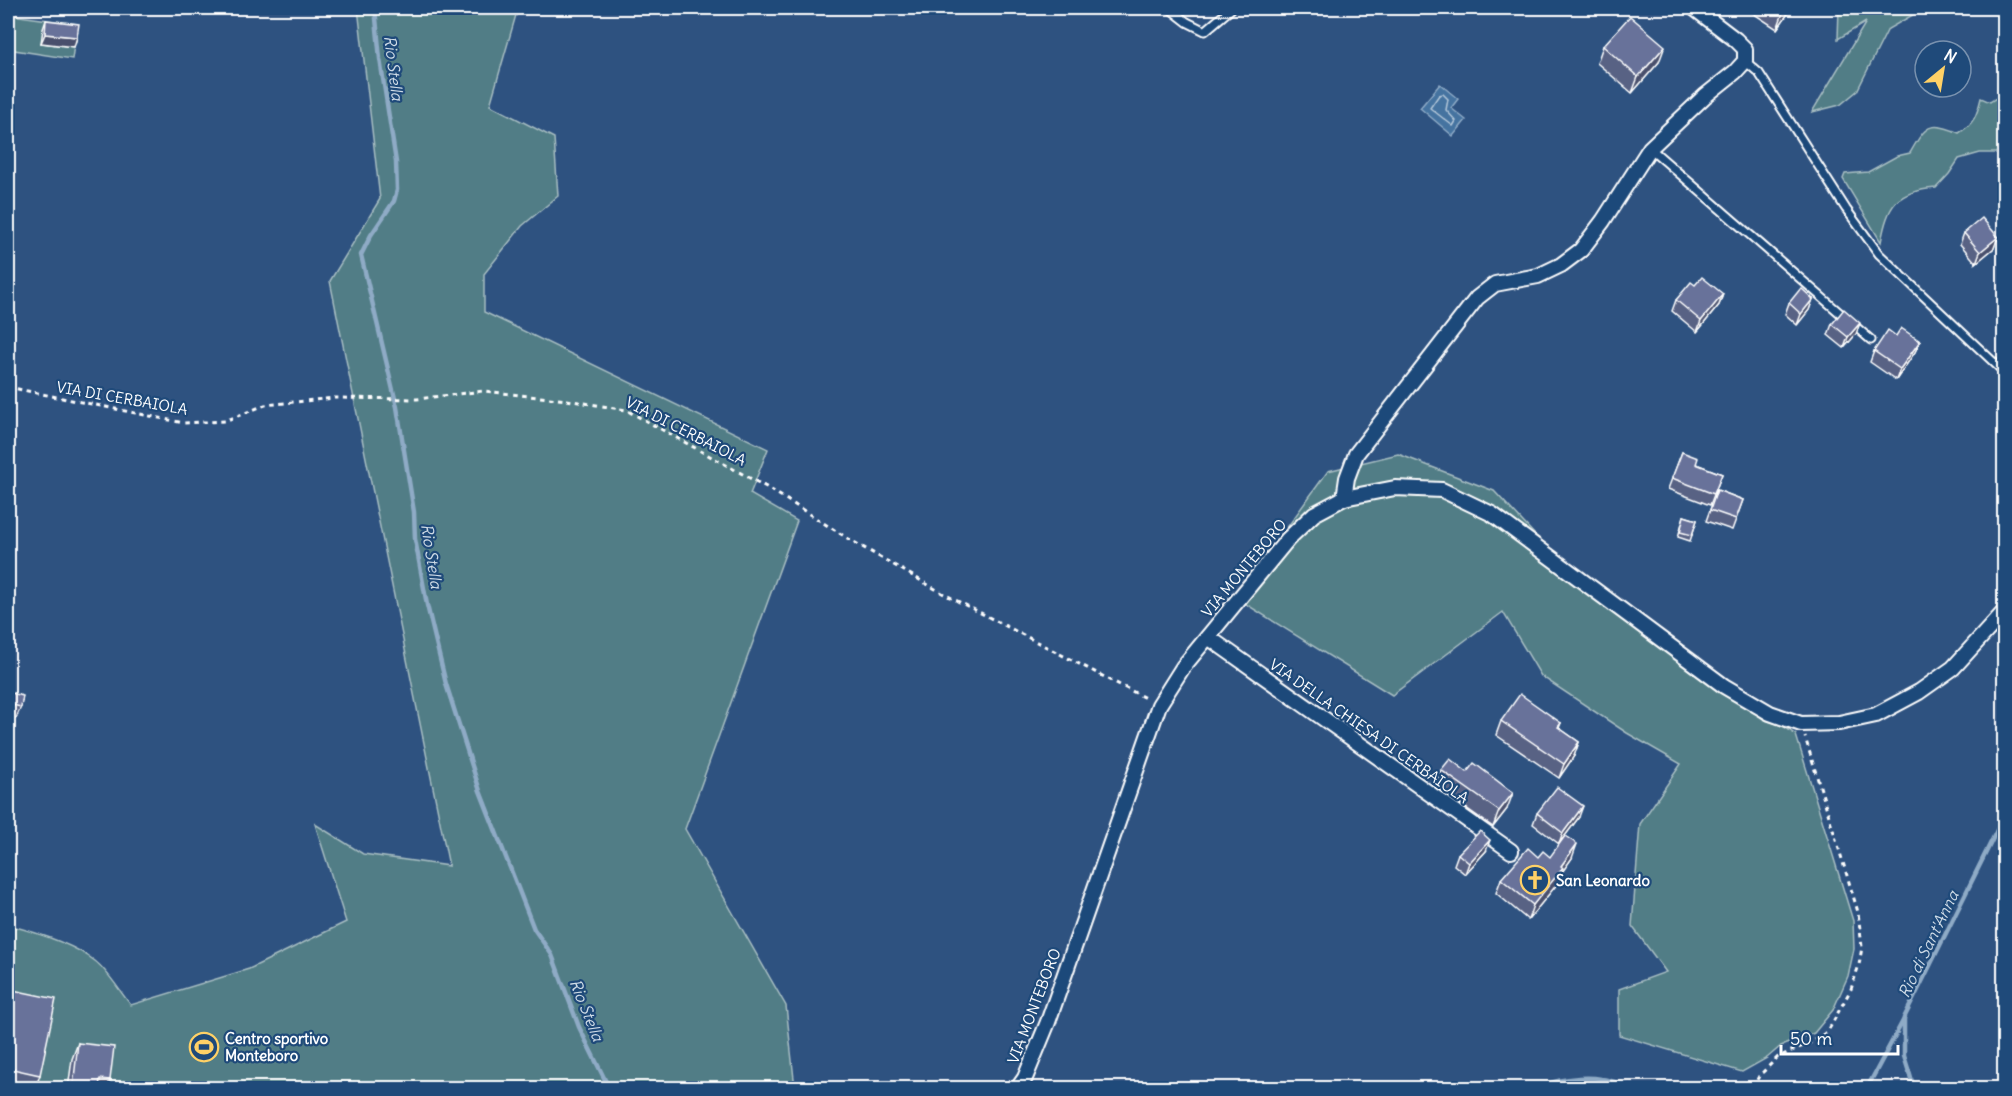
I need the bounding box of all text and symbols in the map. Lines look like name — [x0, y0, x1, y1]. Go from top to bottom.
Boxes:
water label: Rio Stella — [380, 34, 408, 102]
north arrow — [1913, 39, 1973, 99]
text: N — [1941, 45, 1960, 67]
street label: VIA DI CERBAIOLA — [55, 377, 189, 419]
street label: VIA DI CERBAIOLA — [623, 392, 750, 470]
street label: VIA MONTEBORO — [1197, 515, 1291, 621]
water label: Rio Stella — [417, 522, 447, 591]
street label: VIA DELLA CHIESA DI CERBAIOLA — [1266, 655, 1473, 808]
church icon: San Leonardo — [1519, 864, 1551, 896]
place label: San Leonardo — [1556, 871, 1650, 890]
water label: Rio di Sant'Anna — [1894, 887, 1963, 1001]
street label: VIA MONTEBORO — [1003, 945, 1065, 1067]
water label: Rio Stella — [565, 976, 609, 1045]
scale bar — [1781, 1018, 1898, 1056]
text: 50 m — [1790, 1027, 1832, 1050]
place label: Centro sportivo Monteboro — [225, 1029, 329, 1065]
sports icon: Centro sportivo Monteboro — [188, 1031, 220, 1063]

